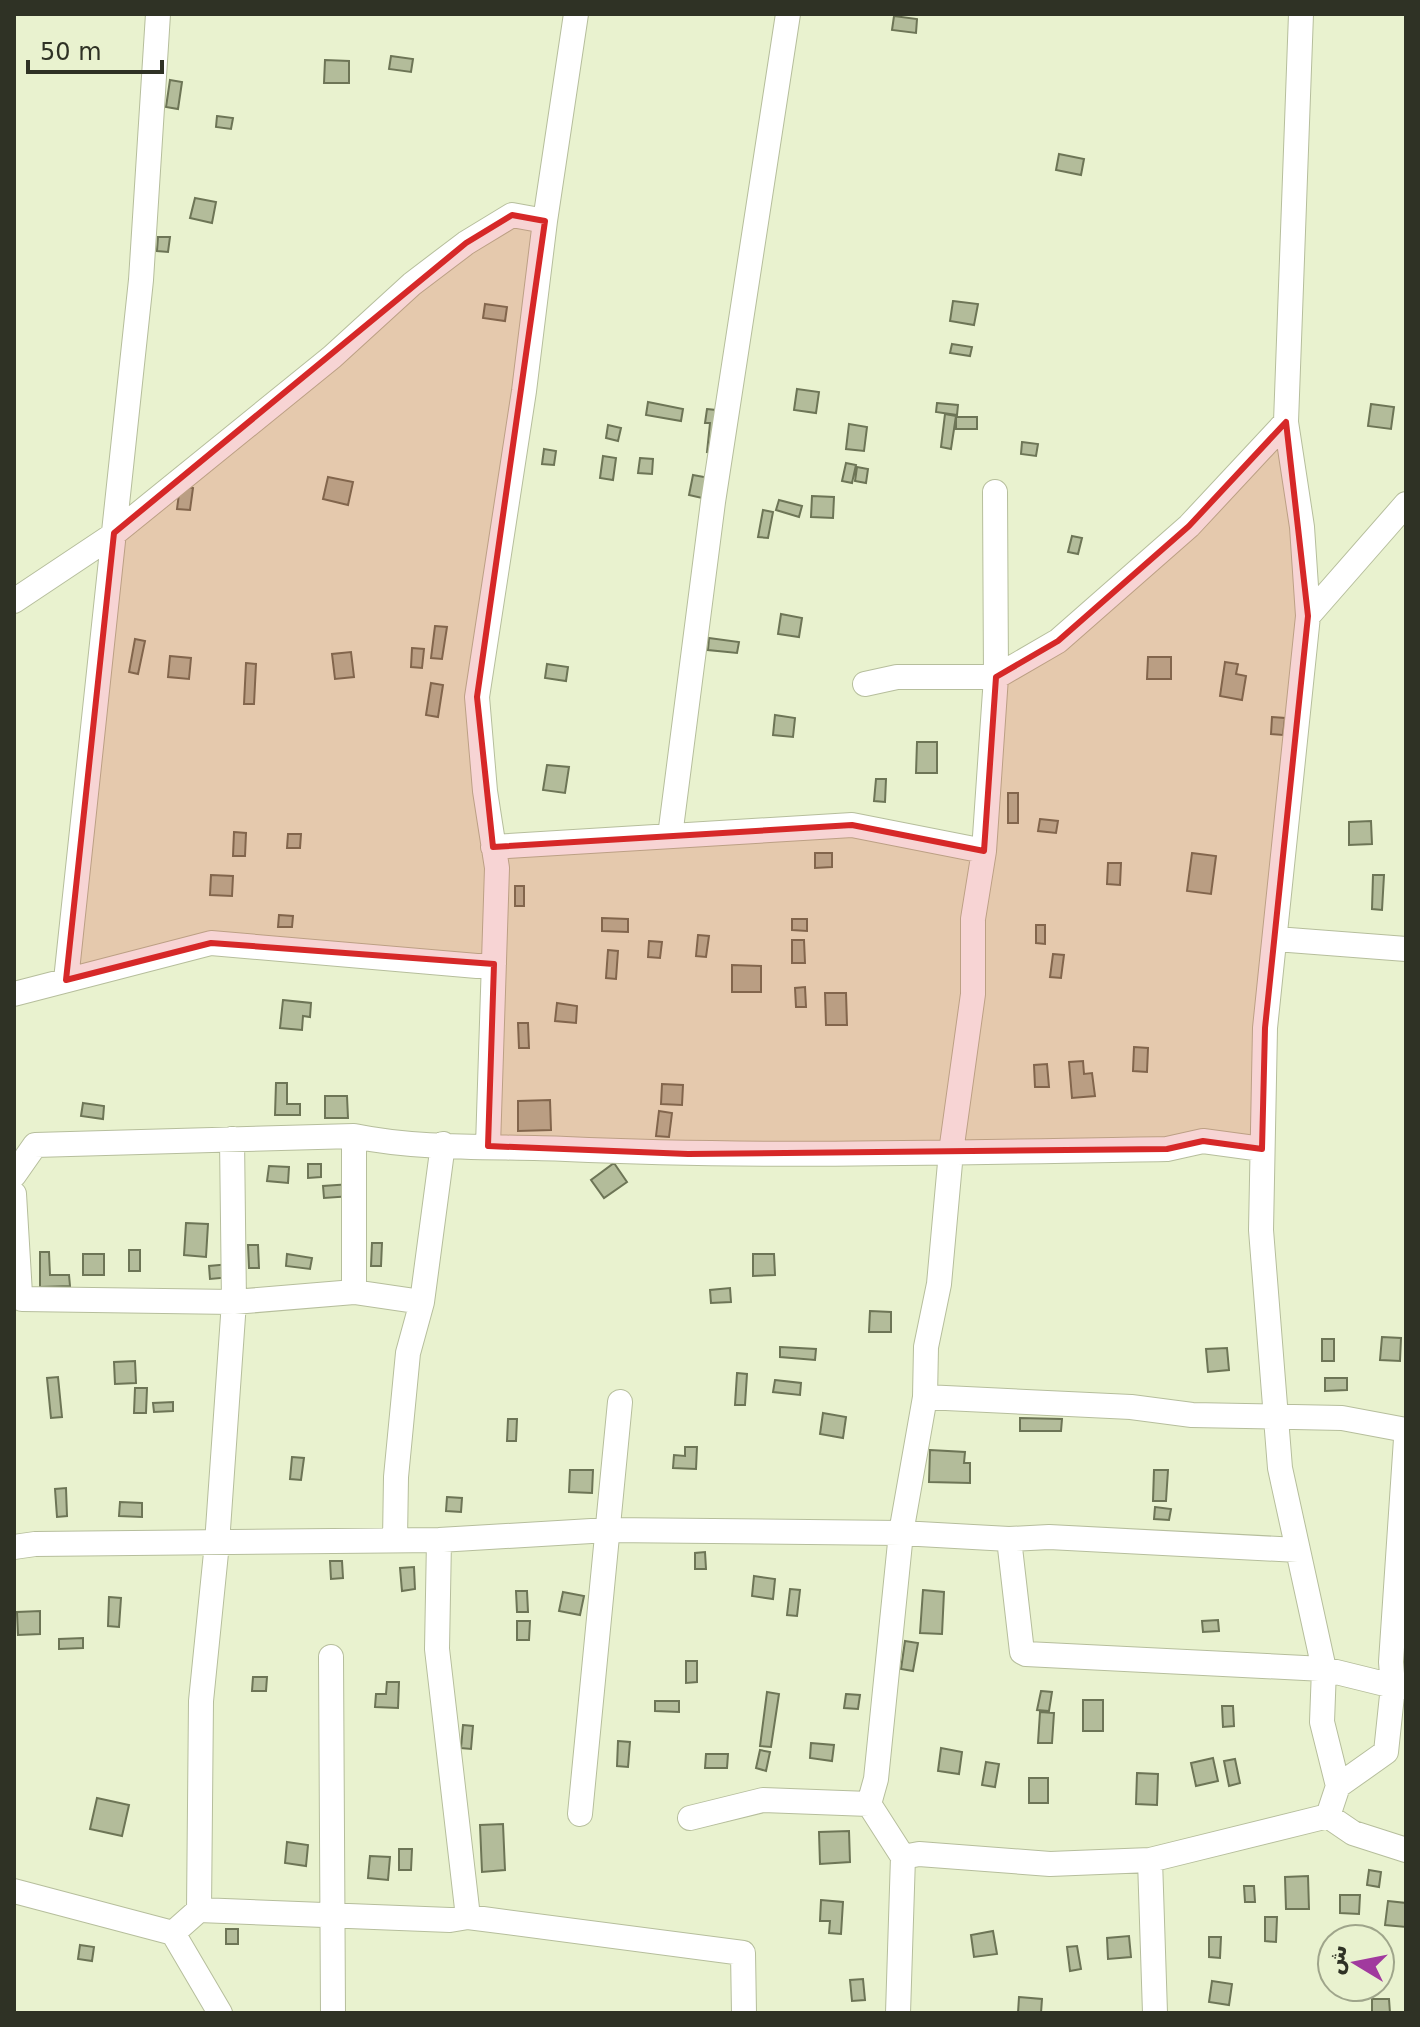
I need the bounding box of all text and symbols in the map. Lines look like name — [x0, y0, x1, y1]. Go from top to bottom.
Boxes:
scale bar — [28, 24, 162, 74]
text: 50 m — [40, 38, 102, 66]
north arrow — [1316, 1923, 1396, 2003]
text: ش — [1322, 1942, 1352, 1977]

